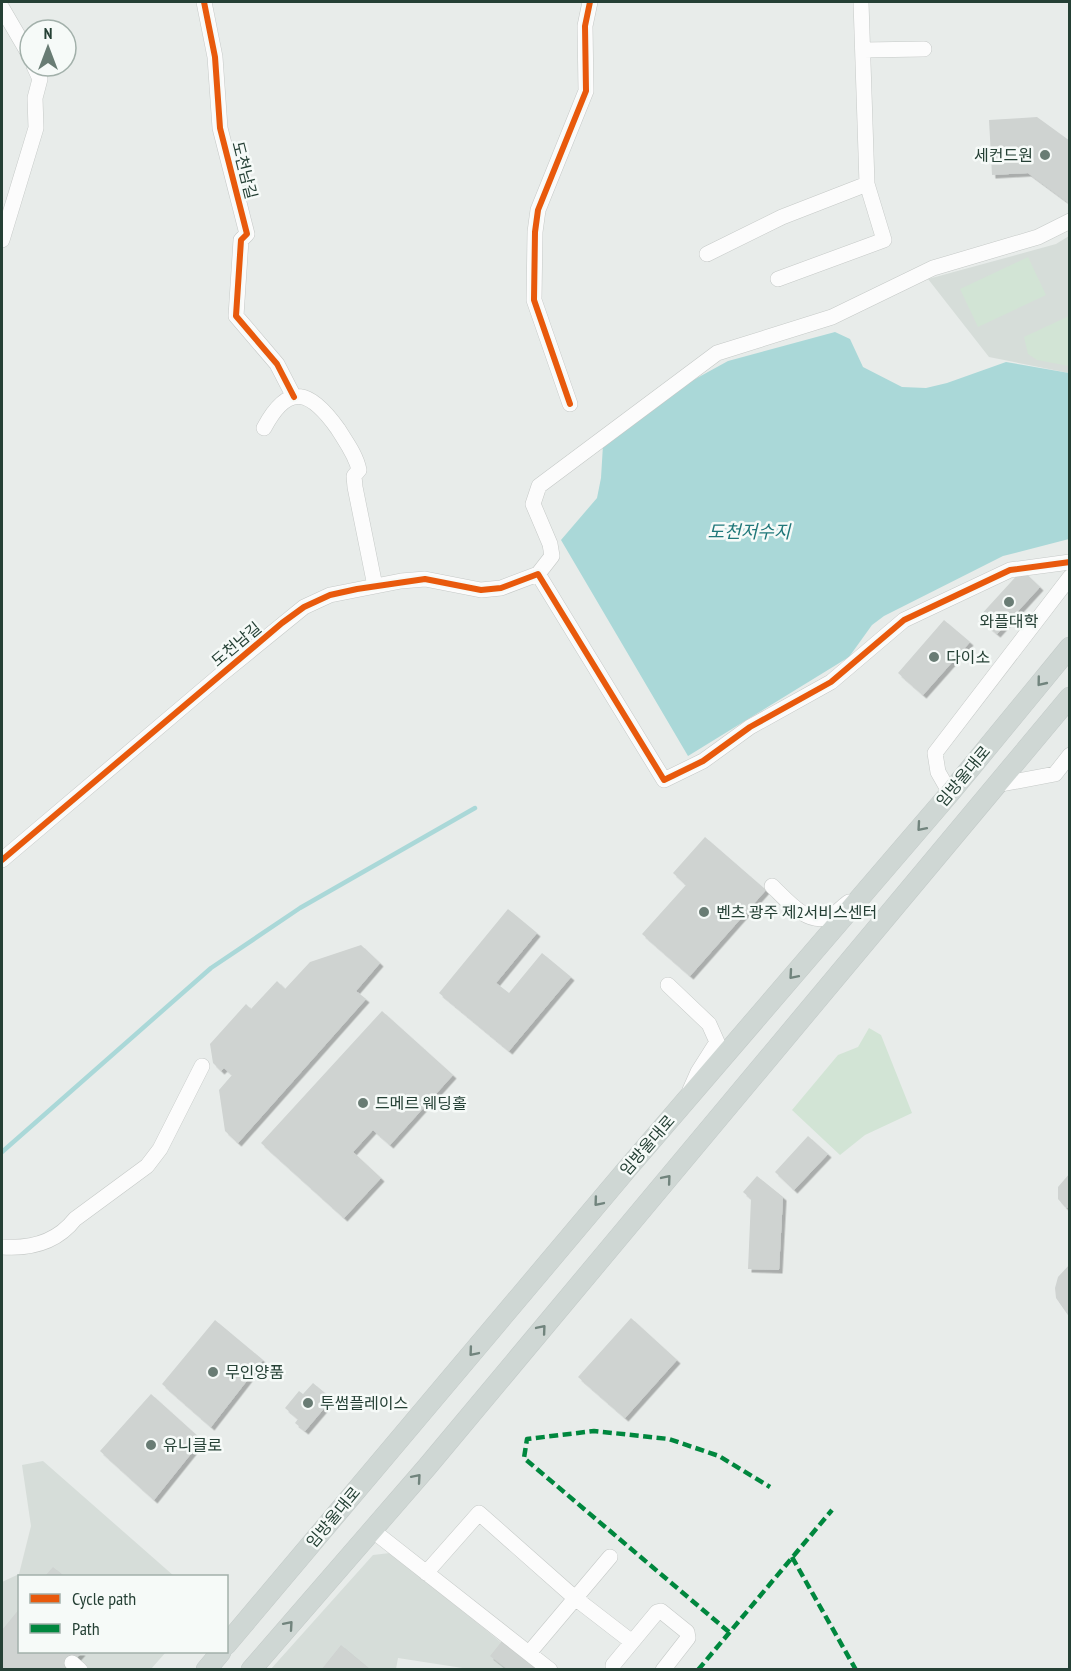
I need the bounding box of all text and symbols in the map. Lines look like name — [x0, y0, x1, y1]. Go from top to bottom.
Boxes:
north arrow — [18, 18, 78, 78]
text: N — [44, 23, 52, 43]
street label: 도천남길 — [228, 139, 262, 201]
place label: 세컨드원 — [974, 145, 1033, 165]
marker: 세컨드원 — [1038, 148, 1052, 162]
water label: 도천저수지 — [708, 520, 792, 543]
marker: 와플대학 — [1002, 595, 1016, 609]
place label: 와플대학 — [980, 611, 1039, 631]
street label: 도천남길 — [207, 617, 265, 671]
place label: 다이소 — [946, 647, 990, 667]
marker: 다이소 — [927, 650, 941, 664]
one-way arrow — [1037, 676, 1048, 687]
street label: 임방울대로 — [932, 741, 994, 811]
one-way arrow — [917, 820, 928, 831]
place label: 벤츠 광주 제2서비스센터 — [716, 902, 877, 922]
marker: 벤츠 광주 제2서비스센터 — [697, 905, 711, 919]
one-way arrow — [790, 968, 801, 979]
place label: 드메르 웨딩홀 — [375, 1093, 467, 1113]
marker: 드메르 웨딩홀 — [356, 1096, 370, 1110]
street label: 임방울대로 — [615, 1110, 679, 1179]
one-way arrow — [660, 1175, 671, 1186]
one-way arrow — [594, 1196, 605, 1207]
one-way arrow — [535, 1325, 546, 1336]
one-way arrow — [469, 1345, 480, 1356]
place label: 무인양품 — [225, 1362, 284, 1382]
marker: 무인양품 — [206, 1365, 220, 1379]
place label: 투썸플레이스 — [320, 1393, 408, 1413]
marker: 투썸플레이스 — [301, 1396, 315, 1410]
place label: 유니클로 — [163, 1435, 222, 1455]
marker: 유니클로 — [144, 1438, 158, 1452]
one-way arrow — [410, 1474, 421, 1485]
street label: 임방울대로 — [302, 1482, 364, 1552]
legend — [18, 1575, 228, 1653]
text: Cycle path — [72, 1587, 136, 1610]
text: Path — [72, 1617, 100, 1640]
one-way arrow — [282, 1621, 293, 1632]

